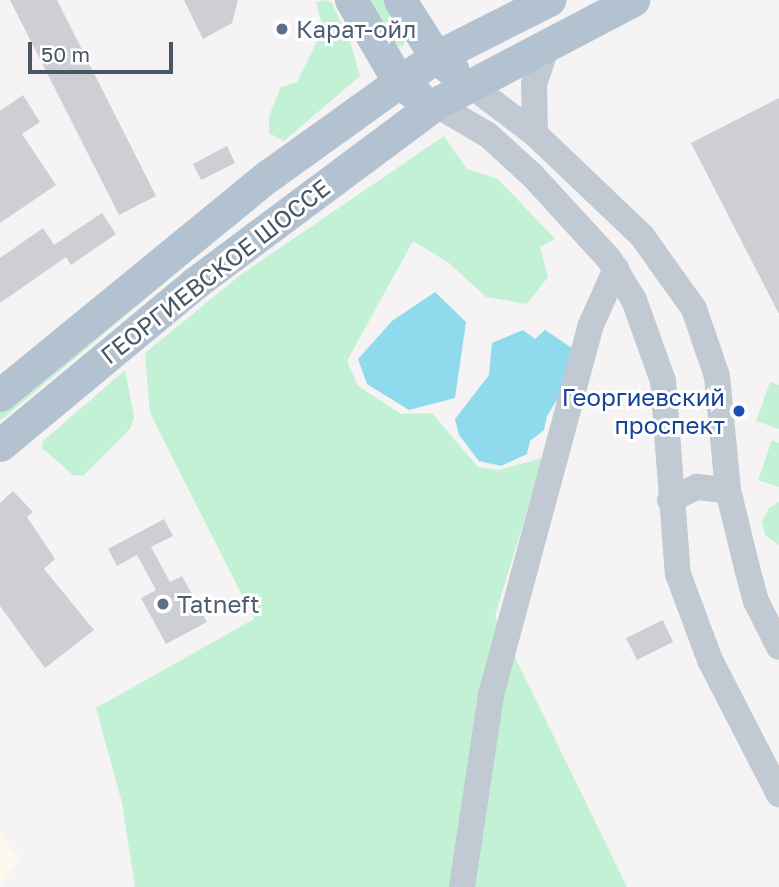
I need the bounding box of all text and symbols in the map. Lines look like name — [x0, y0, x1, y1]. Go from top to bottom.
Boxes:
place label: Карат-ойл — [296, 15, 416, 43]
marker: Карат-ойл — [274, 21, 290, 37]
scale bar — [32, 28, 177, 72]
text: 50 m — [41, 41, 90, 67]
street label: ГЕОРГИЕВСКОЕ ШОССЕ — [95, 173, 335, 369]
place label: Георгиевский проспект — [562, 383, 725, 439]
marker: Георгиевский проспект — [731, 403, 747, 419]
place label: Tatneft — [177, 590, 260, 618]
marker: Tatneft — [155, 596, 171, 612]

